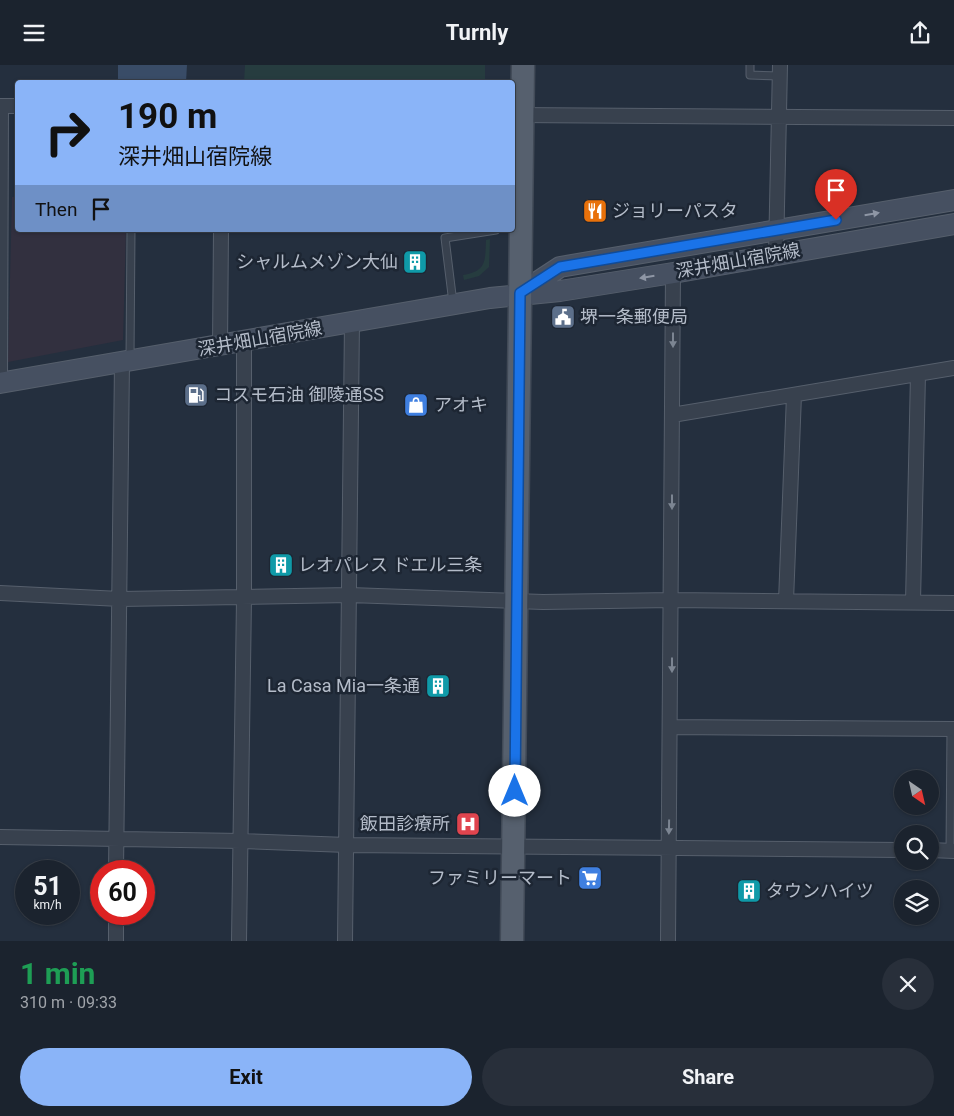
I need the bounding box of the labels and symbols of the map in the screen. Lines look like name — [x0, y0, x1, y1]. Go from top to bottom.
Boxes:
pin — [815, 169, 857, 220]
restaurant icon: ジョリーパスタ — [582, 198, 608, 224]
place label: ジョリーパスタ — [612, 200, 738, 221]
one-way arrow — [864, 209, 880, 217]
street label: 深井畑山宿院線 — [674, 239, 802, 282]
building icon: シャルムメゾン大仙 — [402, 249, 428, 275]
place label: シャルムメゾン大仙 — [236, 251, 398, 272]
one-way arrow — [639, 274, 655, 282]
public building icon: 堺一条郵便局 — [550, 304, 576, 330]
place label: 堺一条郵便局 — [580, 306, 688, 327]
street label: 深井畑山宿院線 — [196, 317, 324, 360]
one-way arrow — [669, 332, 677, 348]
fuel station icon: コスモ石油 御陵通SS — [183, 382, 209, 408]
place label: コスモ石油 御陵通SS — [214, 384, 384, 405]
shop icon: アオキ — [403, 392, 429, 418]
place label: アオキ — [434, 394, 488, 415]
one-way arrow — [668, 494, 676, 510]
building icon: レオパレス ドエル三条 — [268, 552, 294, 578]
place label: レオパレス ドエル三条 — [298, 554, 482, 575]
one-way arrow — [668, 657, 676, 673]
building icon: La Casa Mia一条通 — [425, 673, 451, 699]
place label: La Casa Mia一条通 — [267, 675, 420, 696]
position arrow — [488, 764, 540, 816]
north arrow — [894, 770, 939, 815]
hospital icon: 飯田診療所 — [455, 811, 481, 837]
place label: 飯田診療所 — [360, 813, 450, 834]
one-way arrow — [665, 819, 673, 835]
speed limit sign: 60 — [90, 860, 155, 925]
supermarket icon: ファミリーマート — [577, 865, 603, 891]
place label: ファミリーマート — [428, 867, 572, 888]
building icon: タウンハイツ — [736, 878, 762, 904]
place label: タウンハイツ — [766, 880, 874, 901]

